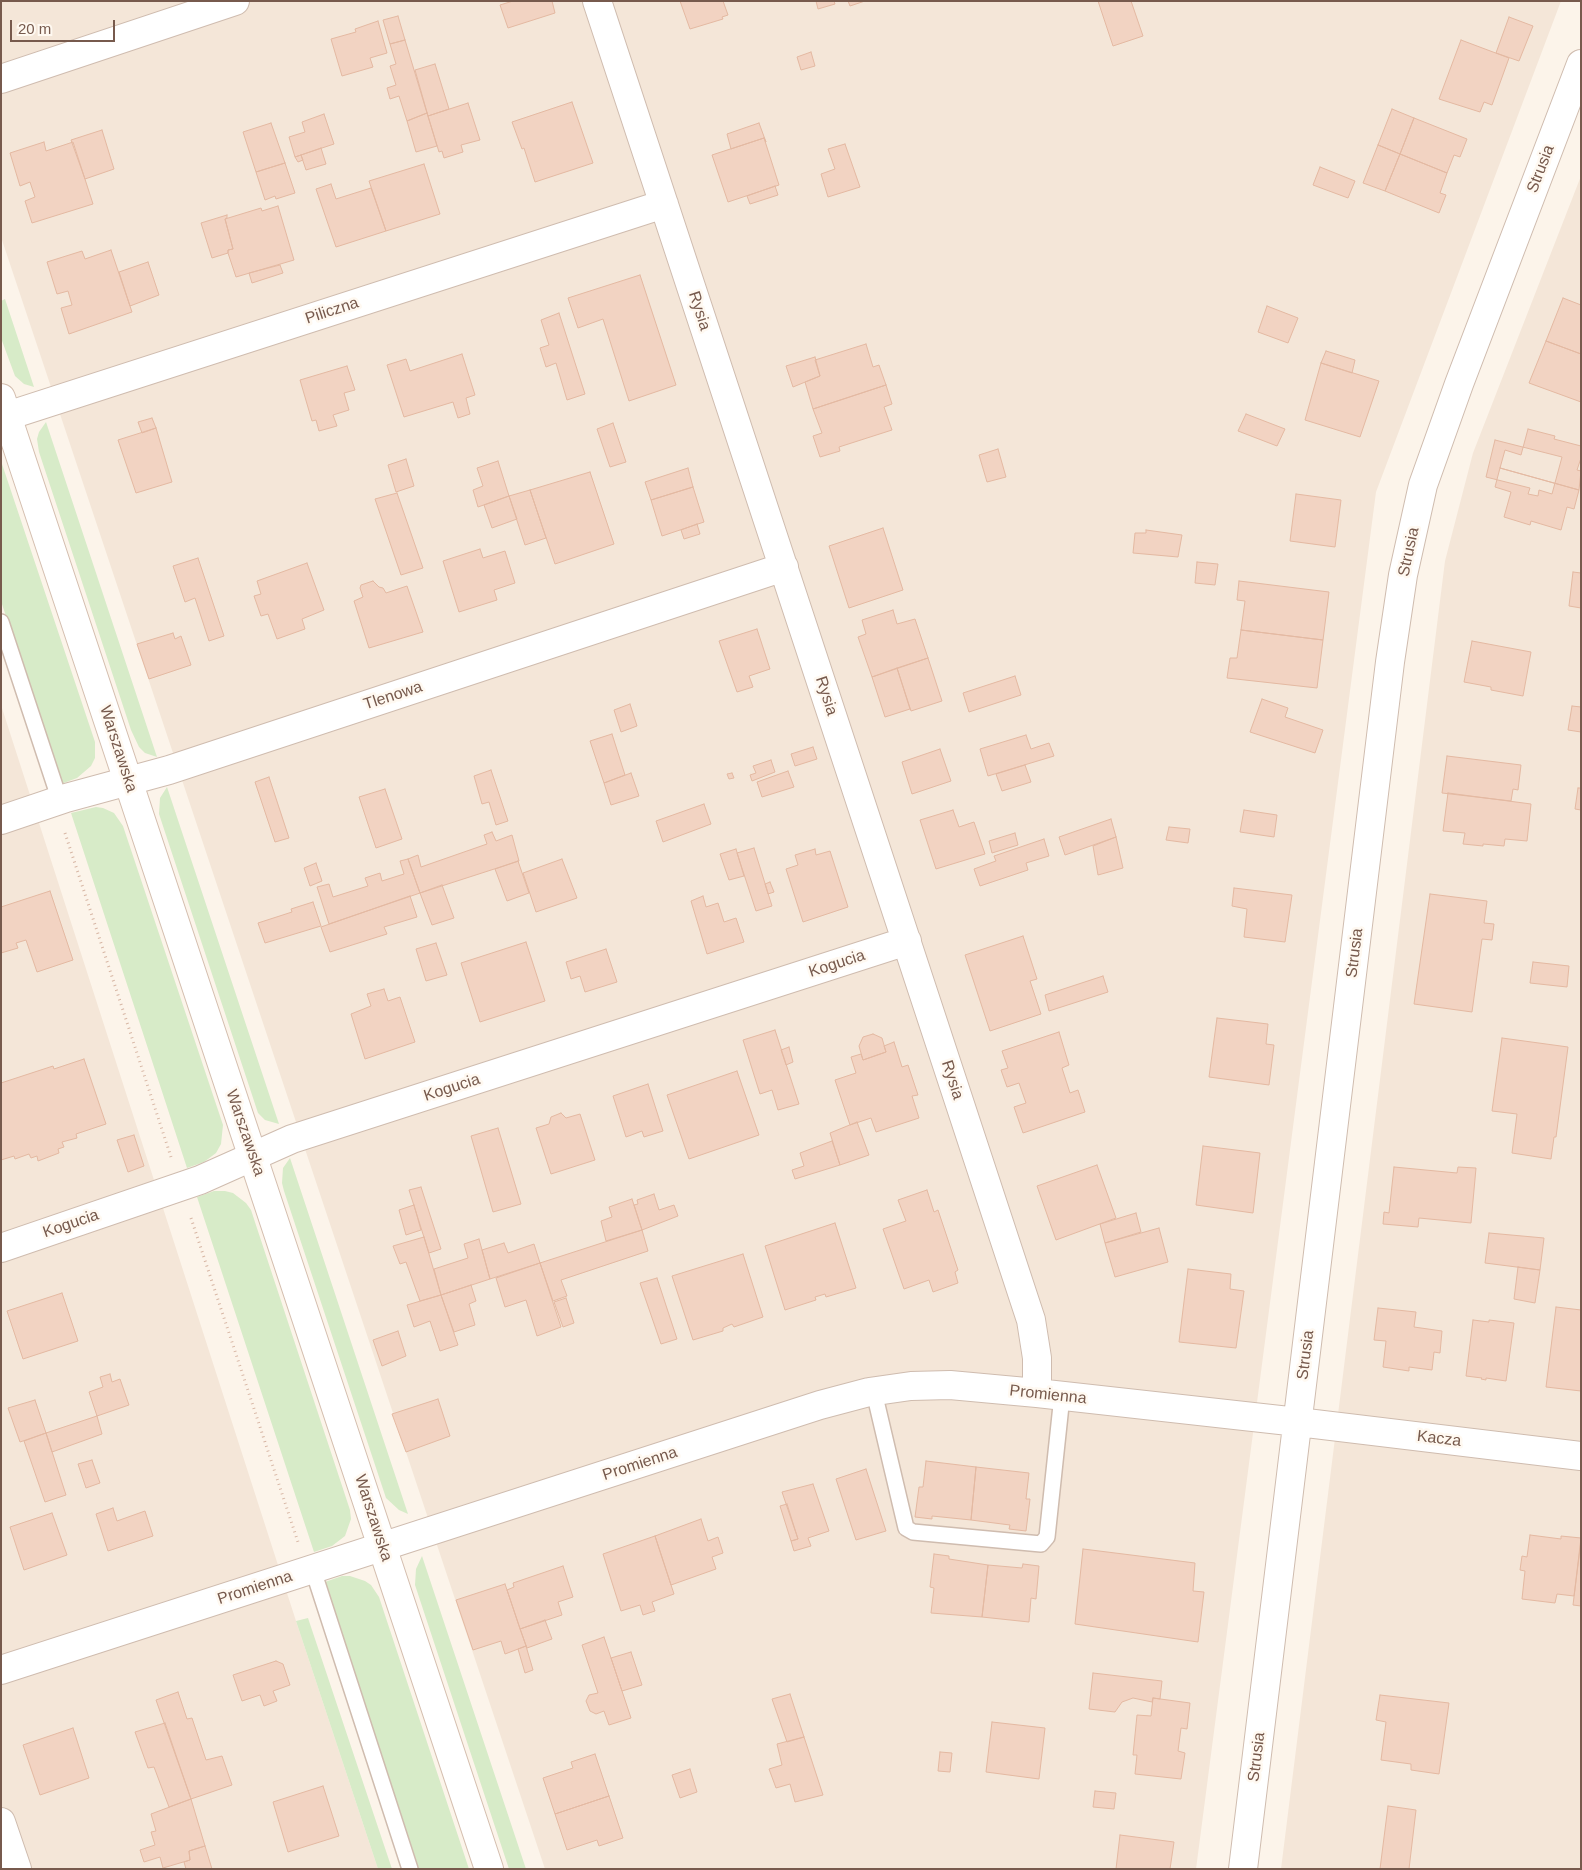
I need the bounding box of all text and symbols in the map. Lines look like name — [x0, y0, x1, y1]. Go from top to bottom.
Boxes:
scale bar — [12, 10, 118, 42]
text: 20 m — [18, 20, 51, 37]
street label: Strusia — [1523, 142, 1559, 196]
street label: Rysia — [684, 289, 714, 333]
street label: Piliczna — [303, 293, 361, 329]
street label: Strusia — [1394, 526, 1424, 578]
street label: Rysia — [811, 674, 841, 718]
street label: Tlenowa — [361, 678, 425, 714]
street label: Warszawska — [95, 703, 141, 795]
street label: Strusia — [1342, 927, 1368, 979]
street label: Kogucia — [807, 946, 867, 982]
street label: Rysia — [937, 1058, 967, 1102]
street label: Kogucia — [422, 1070, 482, 1106]
street label: Warszawska — [221, 1087, 269, 1179]
street label: Kogucia — [41, 1206, 101, 1242]
street label: Strusia — [1293, 1329, 1319, 1381]
street label: Promienna — [1009, 1381, 1087, 1409]
street label: Kacza — [1416, 1427, 1462, 1451]
street label: Promienna — [600, 1443, 680, 1485]
street label: Warszawska — [350, 1472, 396, 1564]
street label: Promienna — [215, 1567, 295, 1609]
street label: Strusia — [1244, 1731, 1270, 1783]

